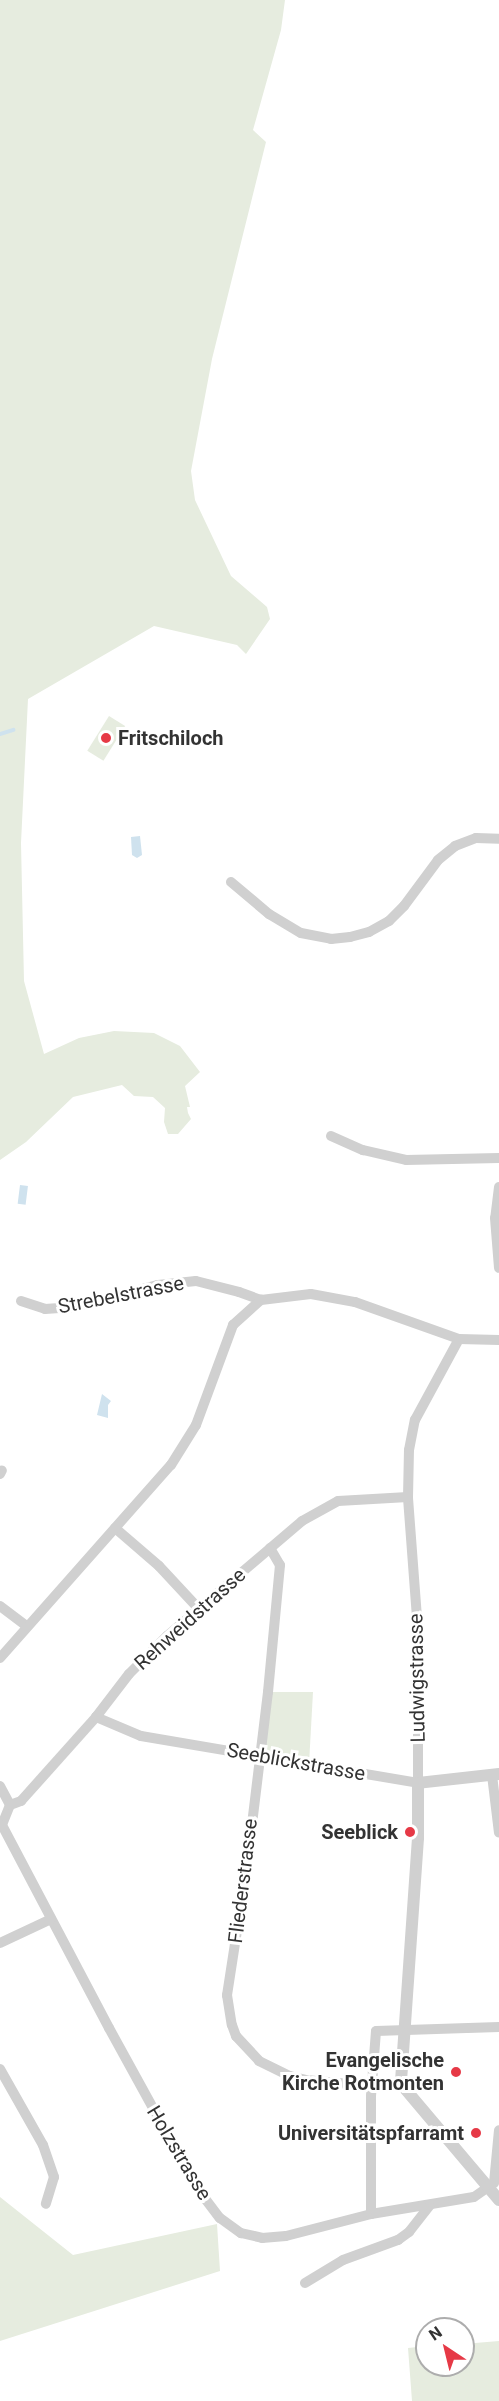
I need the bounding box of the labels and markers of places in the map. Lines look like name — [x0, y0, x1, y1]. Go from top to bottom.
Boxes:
place label: Fritschiloch — [118, 726, 223, 750]
marker: Fritschiloch — [99, 731, 113, 745]
place label: Seeblick — [321, 1820, 398, 1844]
marker: Seeblick — [403, 1825, 417, 1839]
place label: Evangelische Kirche Rotmonten — [282, 2048, 444, 2095]
marker: Evangelische Kirche Rotmonten — [449, 2065, 463, 2079]
place label: Universitätspfarramt — [278, 2121, 464, 2145]
marker: Universitätspfarramt — [469, 2126, 483, 2140]

